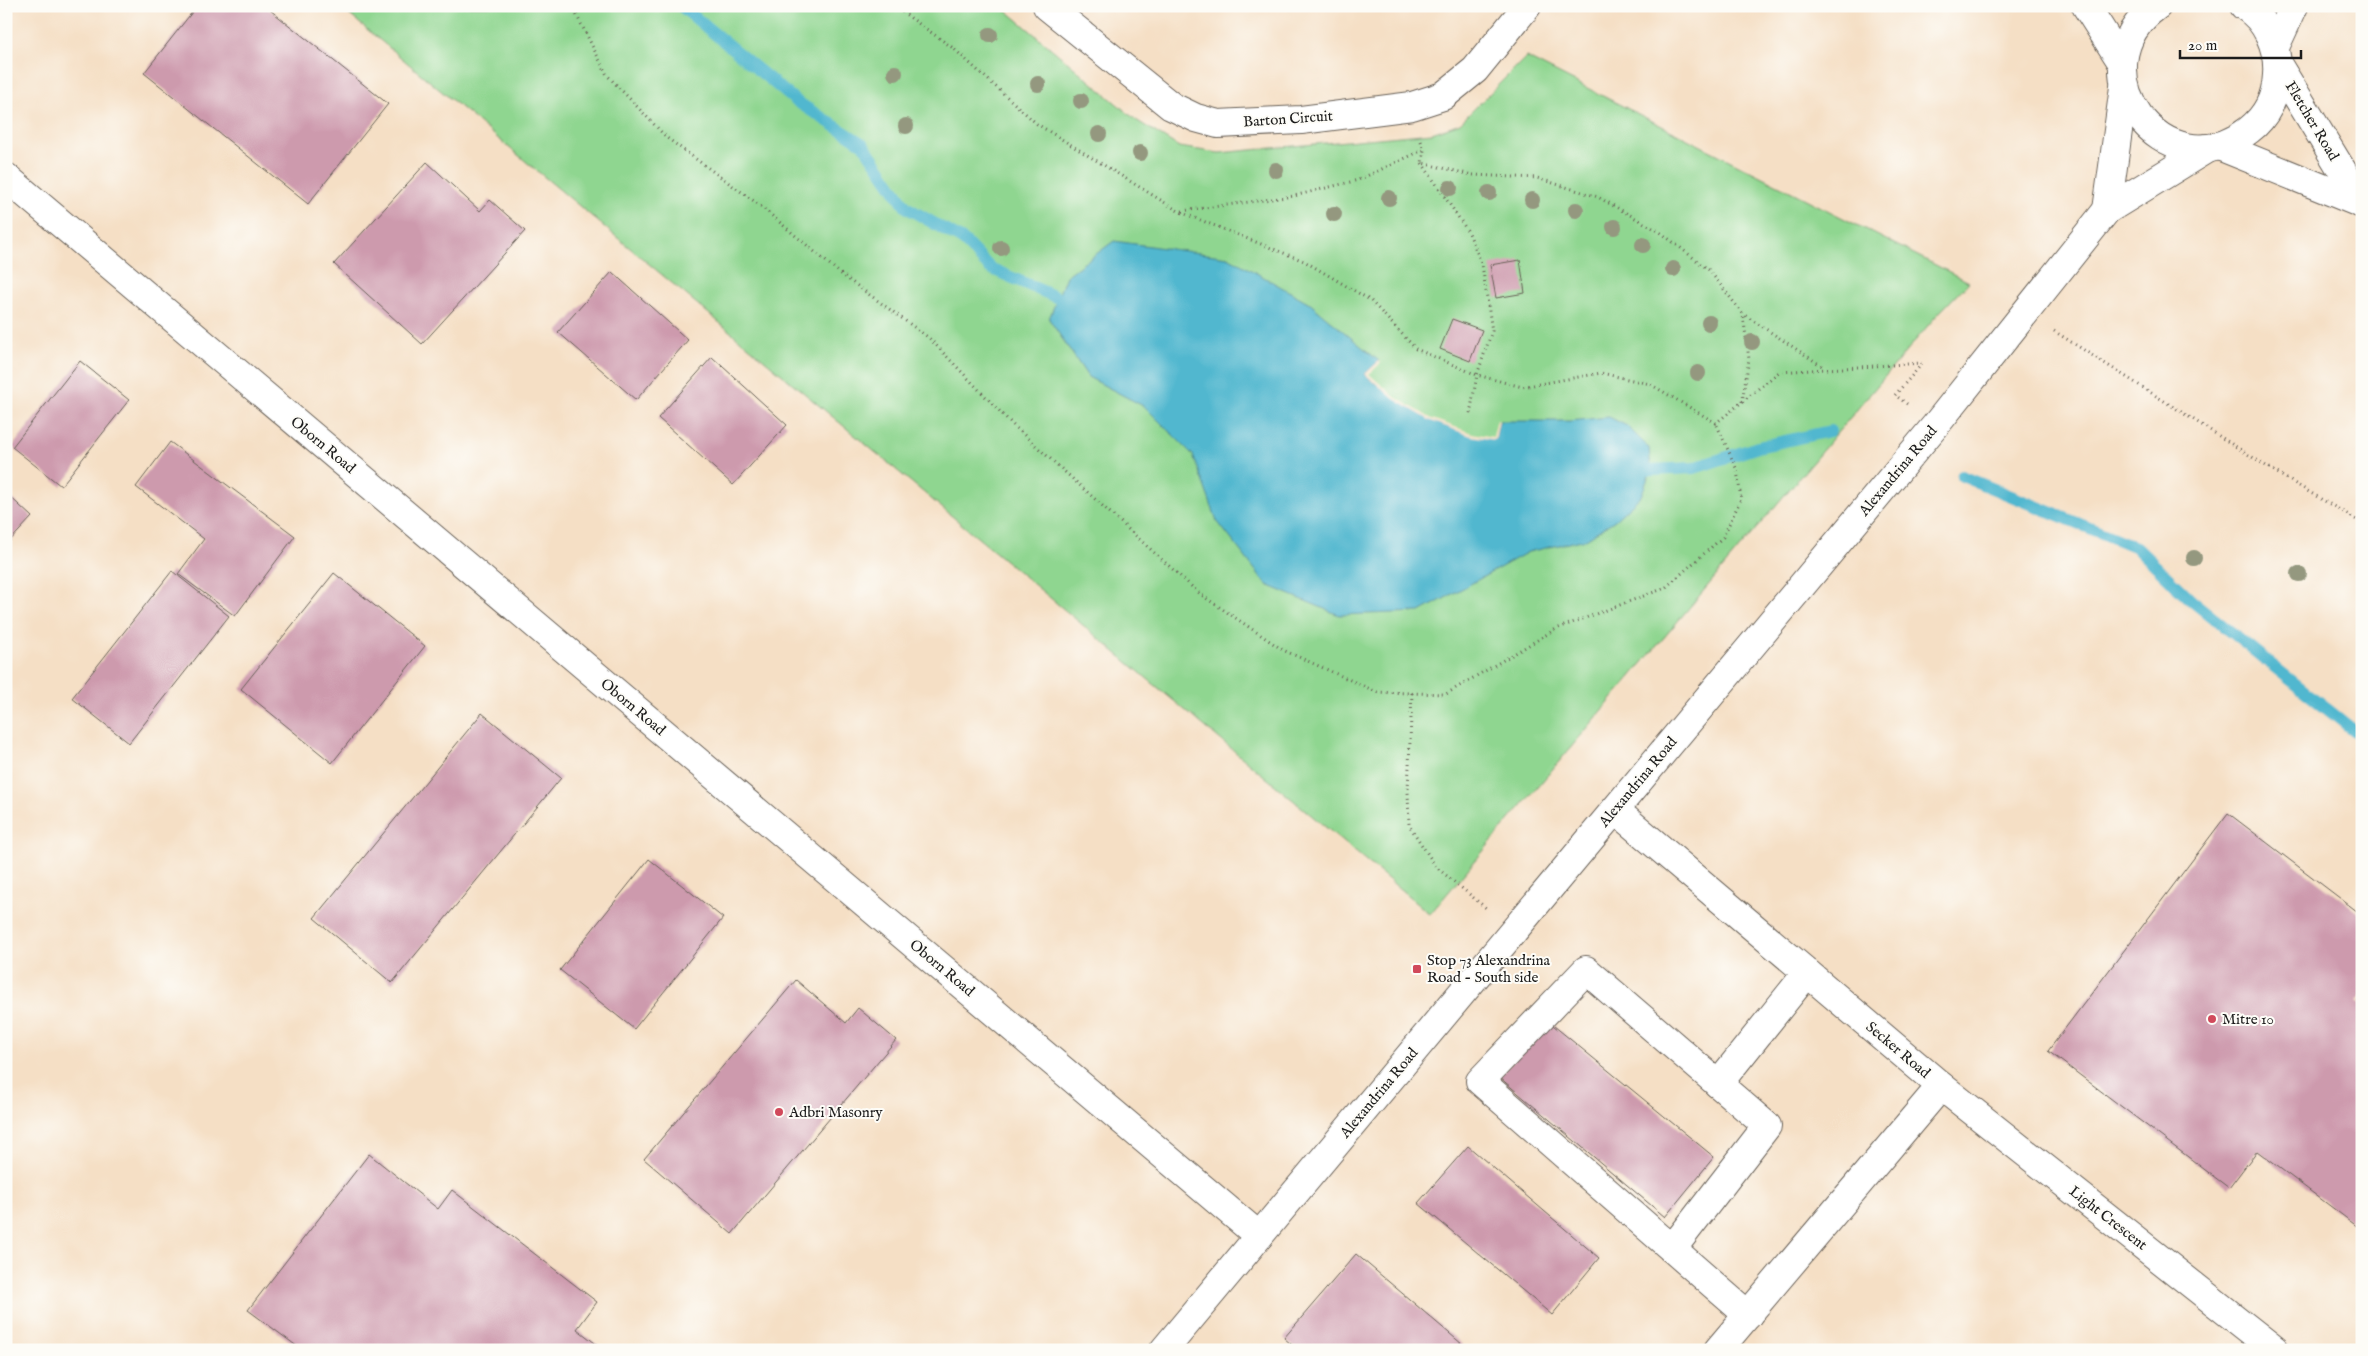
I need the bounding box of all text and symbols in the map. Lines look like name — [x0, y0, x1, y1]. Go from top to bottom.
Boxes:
scale bar — [2180, 28, 2302, 60]
text: 20 m — [2188, 36, 2218, 55]
street label: Fletcher Road — [2281, 78, 2344, 165]
street label: Barton Circuit — [1243, 106, 1333, 132]
street label: Oborn Road — [287, 412, 360, 478]
street label: Alexandrina Road — [1854, 421, 1942, 521]
street label: Oborn Road — [597, 674, 670, 740]
street label: Alexandrina Road — [1594, 732, 1682, 832]
street label: Oborn Road — [906, 935, 979, 1001]
place label: Stop 73 Alexandrina Road - South side — [1427, 951, 1551, 987]
marker: Stop 73 Alexandrina Road - South side — [1411, 963, 1423, 975]
place label: Mitre 10 — [2222, 1010, 2274, 1029]
marker: Mitre 10 — [2206, 1013, 2218, 1025]
street label: Secker Road — [1862, 1017, 1935, 1083]
street label: Alexandrina Road — [1335, 1043, 1423, 1143]
place label: Adbri Masonry — [788, 1103, 883, 1122]
marker: Adbri Masonry — [773, 1106, 785, 1118]
street label: Light Crescent — [2065, 1182, 2151, 1254]

